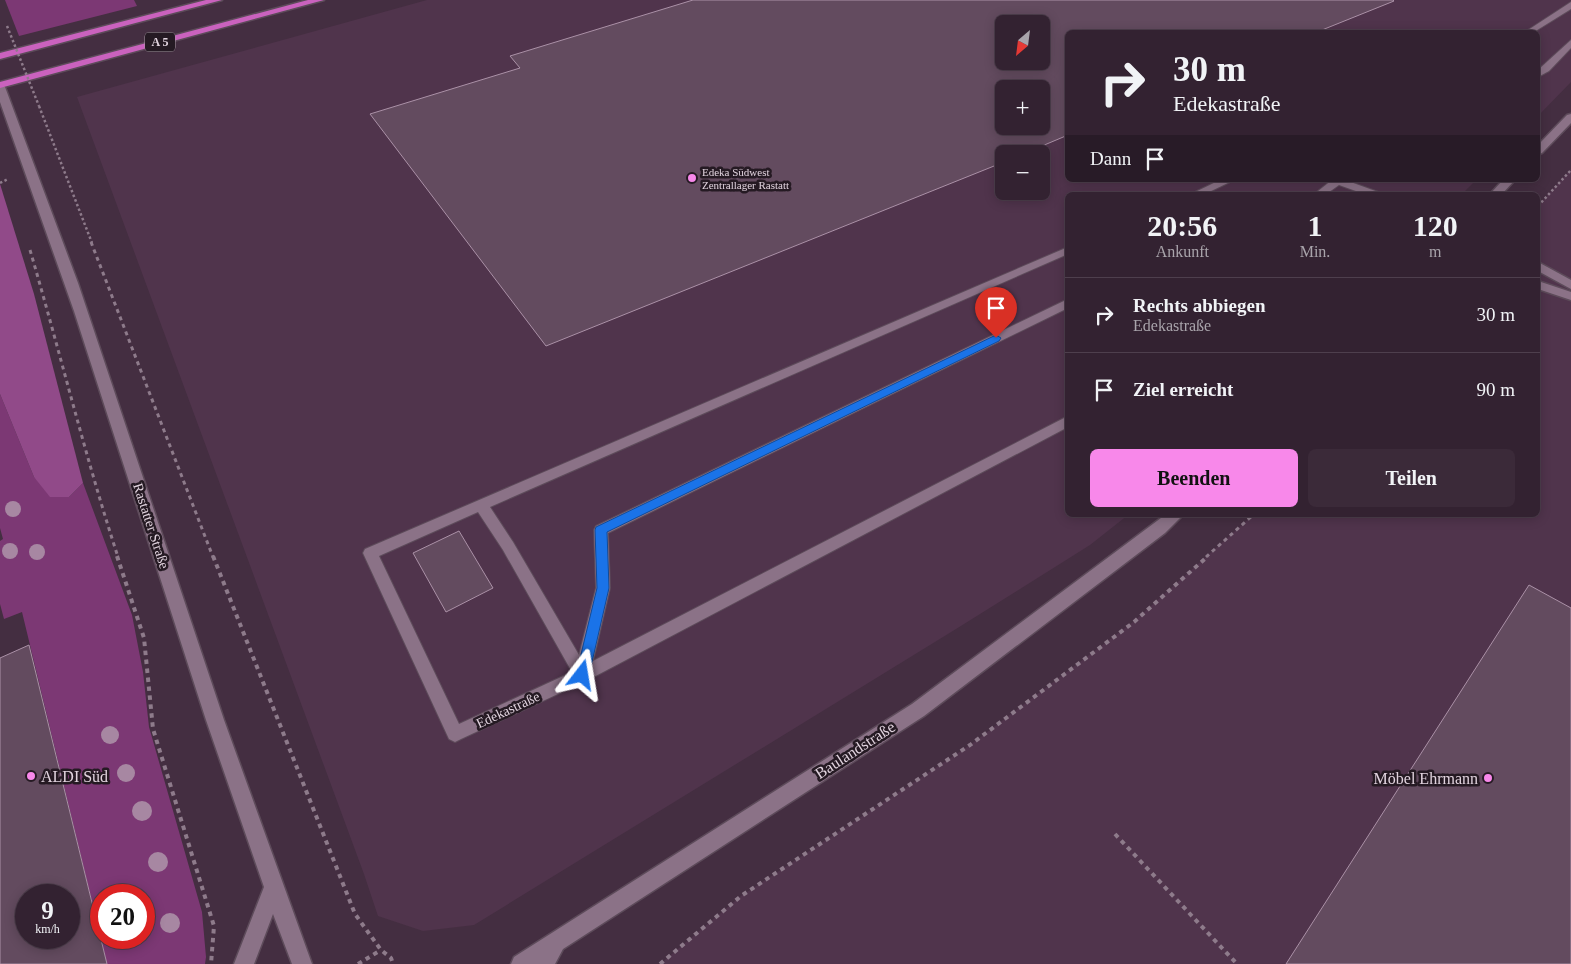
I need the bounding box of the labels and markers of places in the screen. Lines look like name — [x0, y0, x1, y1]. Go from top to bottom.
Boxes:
place label: Edeka Südwest Zentrallager Rastatt — [702, 166, 789, 191]
marker: Edeka Südwest Zentrallager Rastatt — [686, 172, 698, 184]
pin — [975, 287, 1017, 338]
place label: ALDI Süd — [41, 768, 108, 785]
marker: ALDI Süd — [25, 770, 37, 782]
place label: Möbel Ehrmann — [1374, 770, 1478, 787]
marker: Möbel Ehrmann — [1482, 772, 1494, 784]

